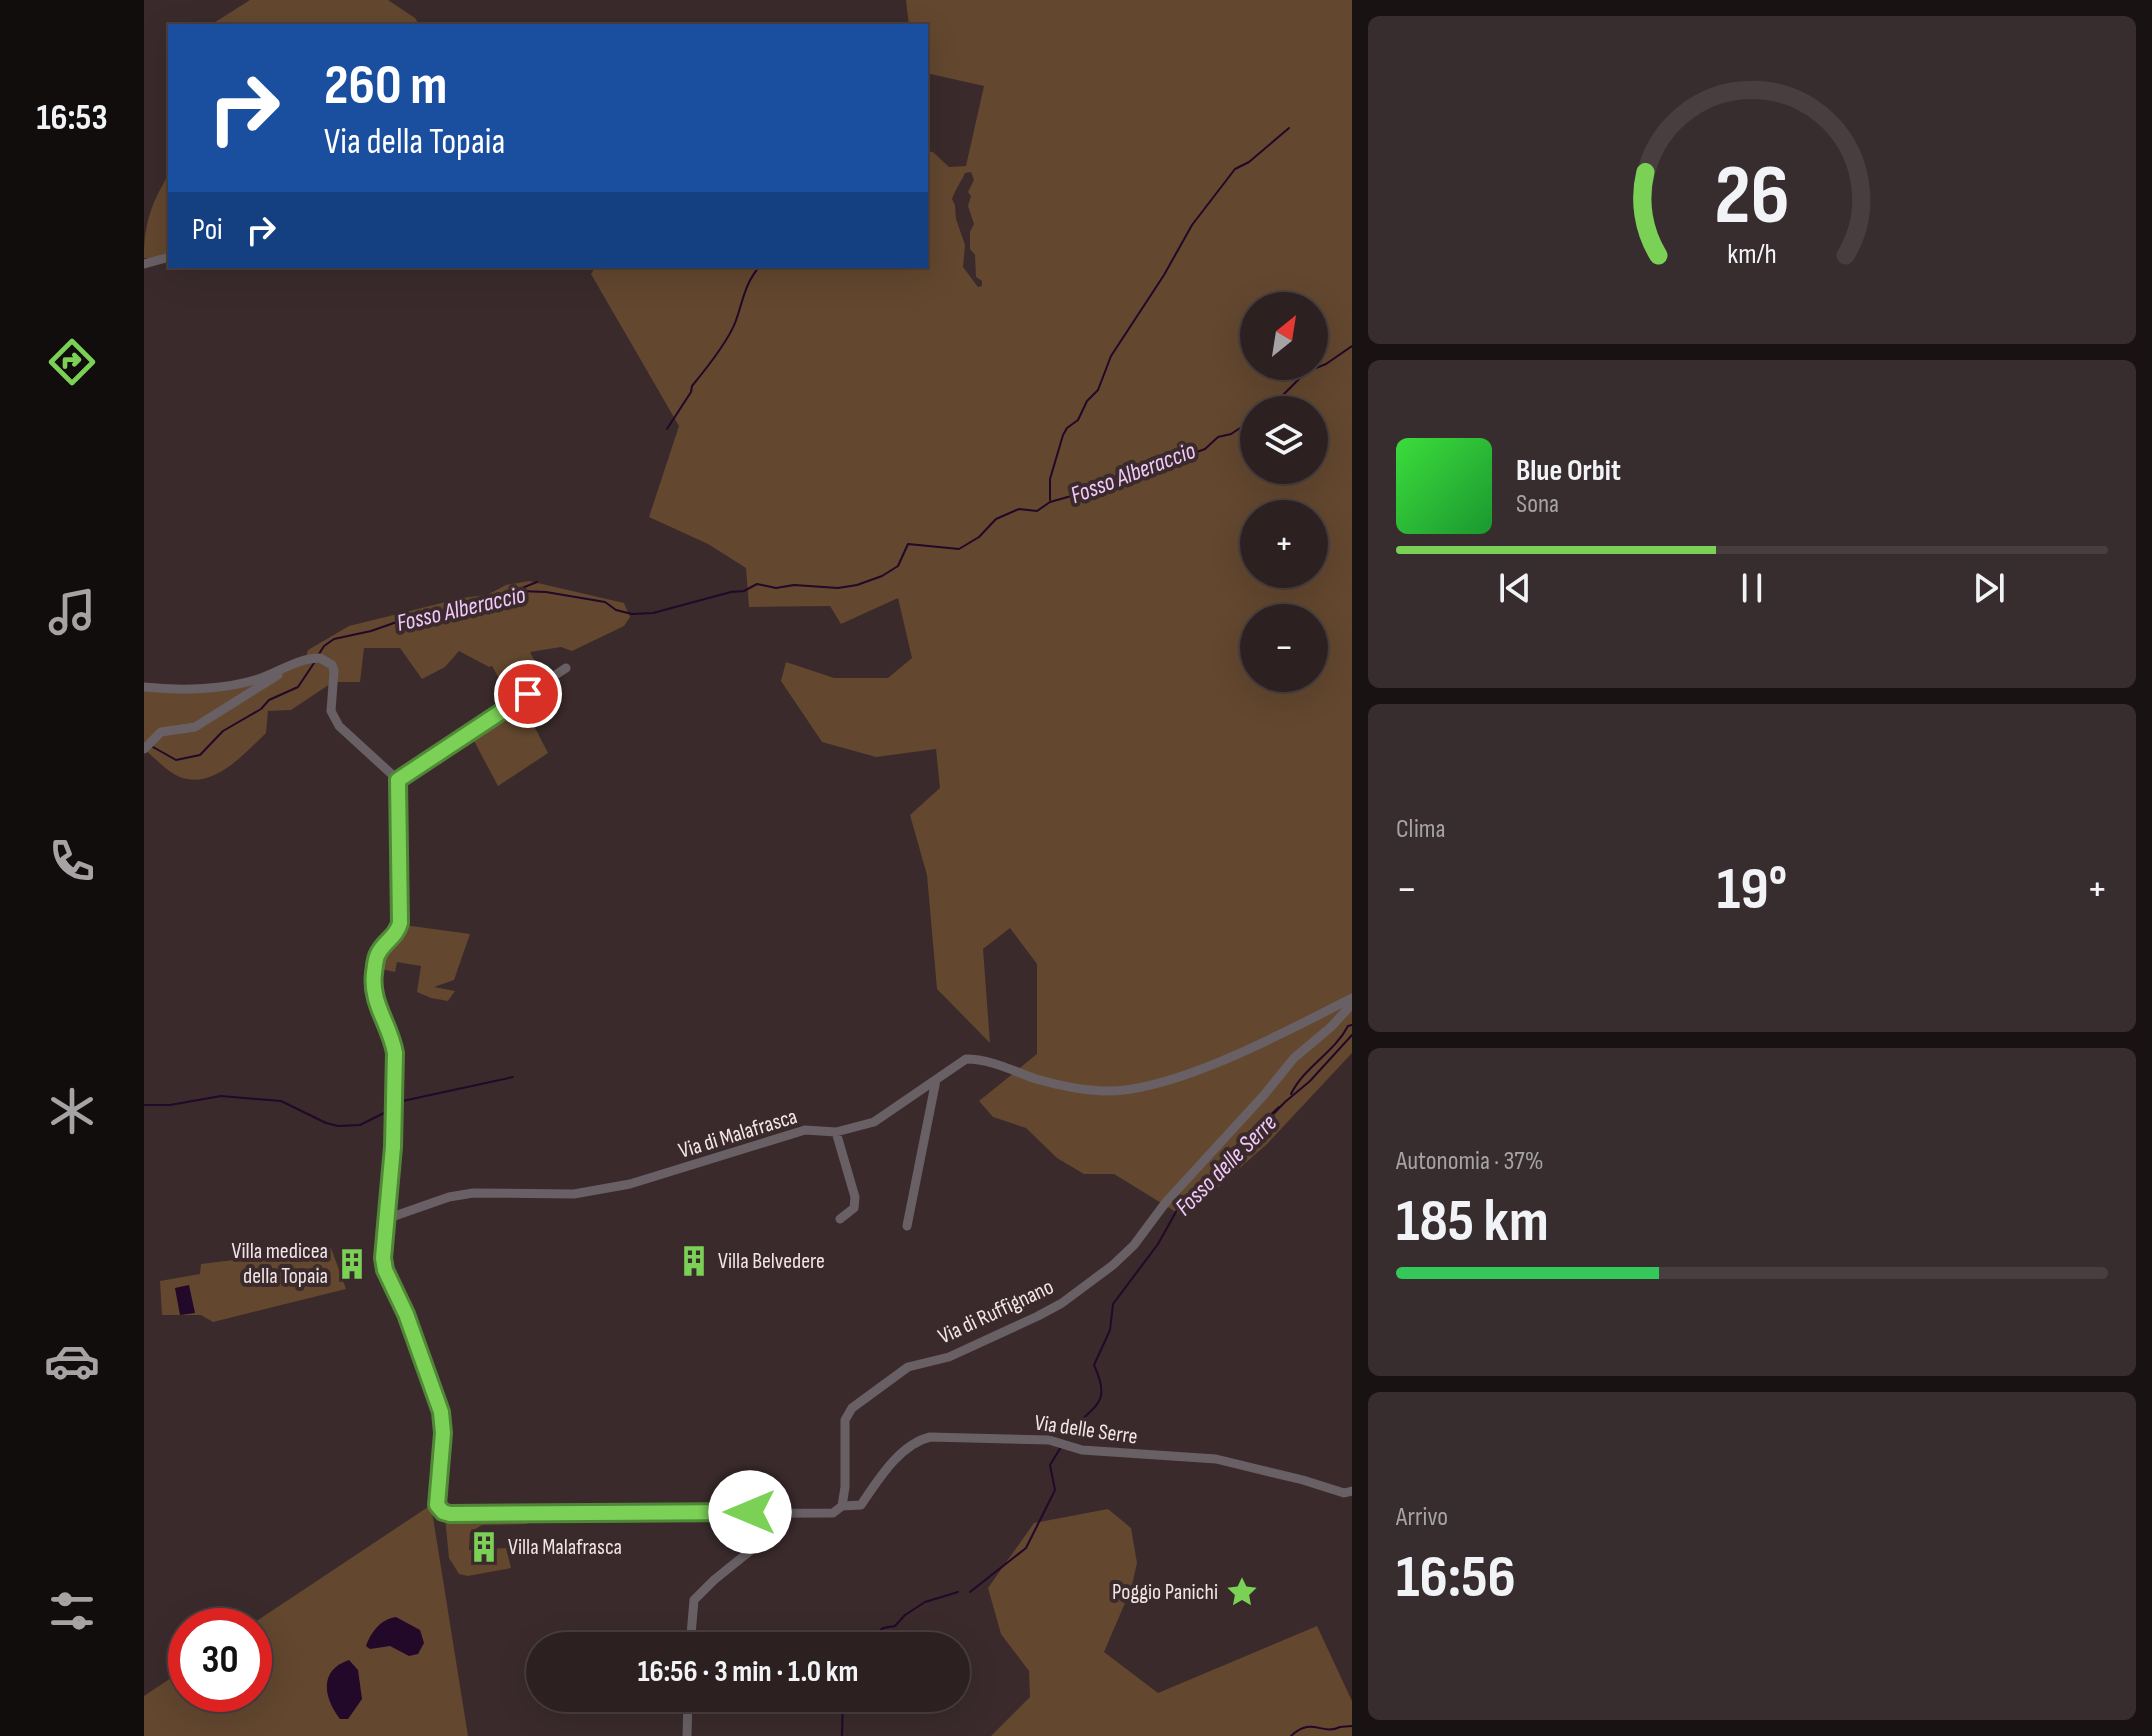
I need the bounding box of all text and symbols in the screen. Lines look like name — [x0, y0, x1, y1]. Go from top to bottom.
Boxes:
text: 260 m — [324, 53, 447, 120]
icon: right — [192, 56, 296, 160]
text: 16:53 — [36, 97, 108, 140]
text: Via della Topaia — [324, 121, 505, 164]
text: 26 — [1714, 147, 1790, 247]
icon: right — [239, 208, 283, 252]
text: Poi — [192, 212, 223, 248]
text: km/h — [1727, 237, 1777, 272]
north arrow — [1240, 292, 1328, 380]
map controls — [1240, 292, 1328, 692]
icon: directions — [44, 334, 100, 390]
button: layers — [1240, 396, 1328, 484]
water label: Fosso Alberaccio — [1066, 436, 1200, 510]
text: Blue Orbit — [1516, 453, 1621, 489]
text: Sona — [1516, 489, 1559, 520]
button: + — [1240, 500, 1328, 588]
icon: previous — [1493, 566, 1537, 610]
icon: pause — [1730, 566, 1774, 610]
icon: next — [1967, 566, 2011, 610]
water label: Fosso Alberaccio — [394, 580, 529, 638]
icon: music — [44, 584, 100, 640]
button: − — [1240, 604, 1328, 692]
pin — [494, 660, 562, 728]
icon: arrive — [506, 672, 550, 716]
text: Clima — [1396, 814, 1446, 845]
icon: phone — [44, 833, 100, 889]
text: 19° — [1717, 854, 1787, 926]
text: − — [1396, 863, 1418, 916]
text: + — [2086, 863, 2108, 916]
icon: climate — [44, 1083, 100, 1139]
street label: Via di Malafrasca — [675, 1103, 801, 1165]
water label: Fosso delle Serre — [1169, 1108, 1283, 1222]
text: Autonomia · 37% — [1396, 1146, 1544, 1177]
text: 185 km — [1396, 1186, 1549, 1258]
place label: Villa medicea della Topaia — [232, 1238, 328, 1290]
building icon: Villa Belvedere — [677, 1244, 711, 1278]
building icon: Villa medicea della Topaia — [335, 1247, 369, 1281]
place label: Villa Belvedere — [718, 1248, 825, 1275]
street label: Via di Ruffignano — [934, 1274, 1058, 1350]
icon: car — [44, 1333, 100, 1389]
street label: Via delle Serre — [1033, 1409, 1139, 1451]
position arrow — [708, 1470, 792, 1554]
text: Arrivo — [1396, 1502, 1448, 1533]
building icon: Villa Malafrasca — [467, 1530, 501, 1564]
place label: Villa Malafrasca — [508, 1534, 622, 1561]
text: 16:56 — [1396, 1542, 1516, 1614]
place icon: Poggio Panichi — [1225, 1575, 1259, 1609]
place label: Poggio Panichi — [1112, 1579, 1218, 1606]
icon: filters — [44, 1583, 100, 1639]
speed limit sign: 30 — [168, 1608, 272, 1712]
text: 16:56 · 3 min · 1.0 km — [638, 1654, 858, 1690]

